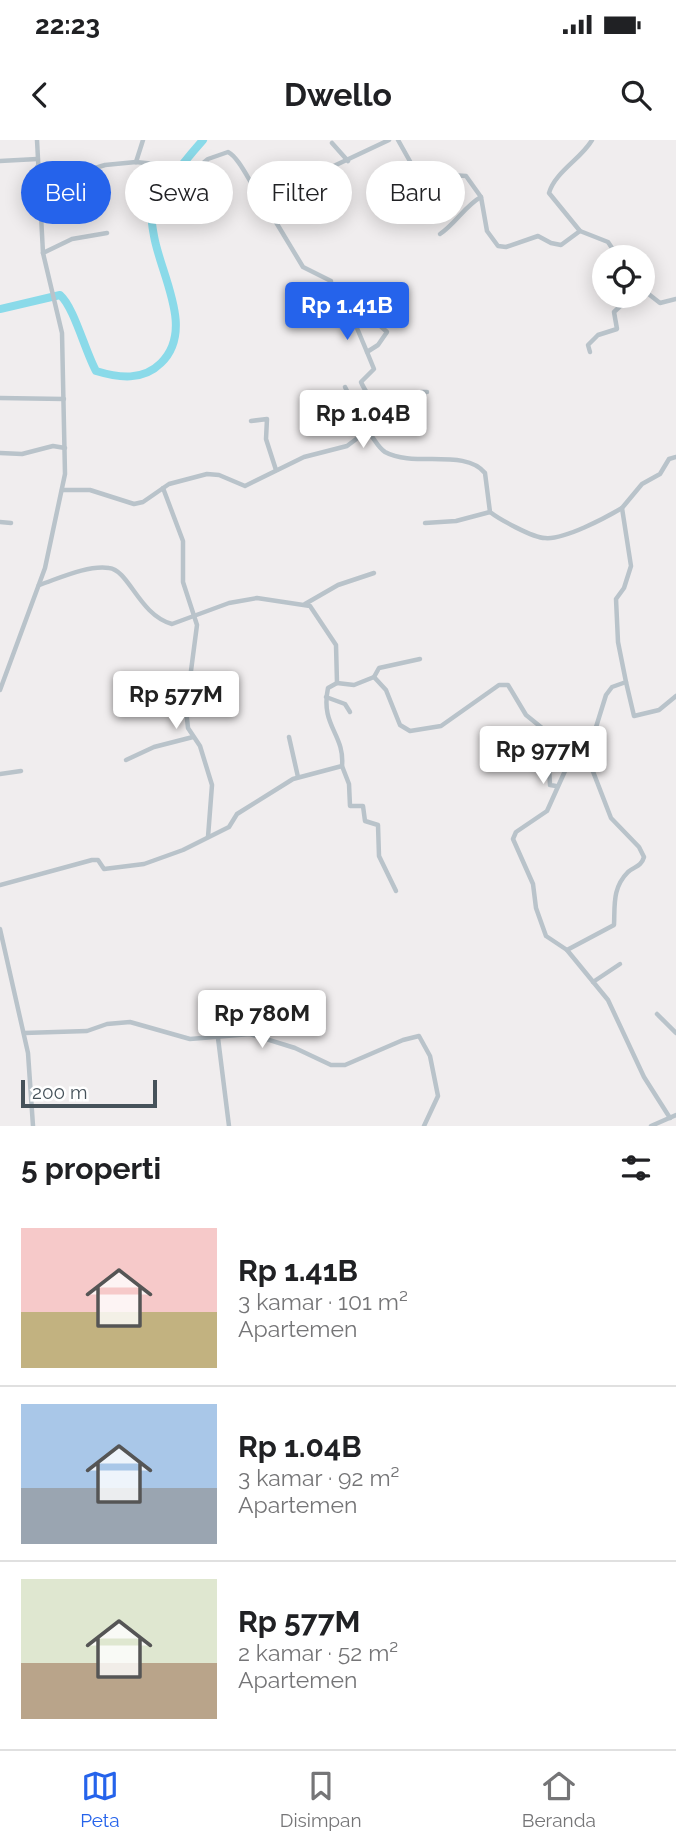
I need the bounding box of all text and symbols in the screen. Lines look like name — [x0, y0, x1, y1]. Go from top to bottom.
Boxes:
text: 22:23 — [35, 10, 100, 40]
icon: back — [21, 76, 59, 114]
text: Dwello — [284, 76, 392, 113]
icon: search — [617, 76, 655, 114]
chip: Beli — [21, 161, 111, 224]
chip: Sewa — [125, 161, 233, 224]
chip: Filter — [247, 161, 352, 224]
chip: Baru — [366, 161, 465, 224]
map controls — [592, 245, 655, 308]
button: locate — [592, 245, 655, 308]
pin: Rp 1.41B — [275, 282, 419, 342]
text: Rp 1.41B — [301, 291, 393, 318]
pin: Rp 1.04B — [291, 390, 435, 450]
text: Rp 1.04B — [316, 399, 410, 426]
pin: Rp 577M — [111, 672, 241, 731]
text: Rp 577M — [129, 680, 223, 707]
pin: Rp 977M — [478, 726, 608, 786]
text: Rp 977M — [496, 735, 590, 762]
pin: Rp 780M — [197, 990, 327, 1050]
text: Rp 780M — [214, 999, 310, 1026]
scale bar — [21, 1077, 158, 1109]
text: 200 m — [32, 1081, 87, 1103]
icon: filters — [617, 1149, 655, 1187]
text: 5 properti — [21, 1151, 161, 1186]
text: Rp 1.41B — [238, 1253, 358, 1288]
icon: home — [77, 1256, 161, 1340]
text: 3 kamar · 101 m² — [238, 1288, 408, 1315]
text: Apartemen — [238, 1315, 357, 1342]
text: Rp 1.04B — [238, 1429, 362, 1464]
icon: home — [77, 1432, 161, 1516]
text: 3 kamar · 92 m² — [238, 1464, 400, 1491]
text: Apartemen — [238, 1491, 357, 1518]
text: Rp 577M — [238, 1604, 360, 1639]
icon: home — [77, 1607, 161, 1691]
text: 2 kamar · 52 m² — [238, 1639, 398, 1666]
text: Apartemen — [238, 1666, 357, 1693]
tab: Peta — [80, 1767, 120, 1831]
tab: Disimpan — [280, 1767, 362, 1831]
tab: Beranda — [522, 1767, 596, 1831]

